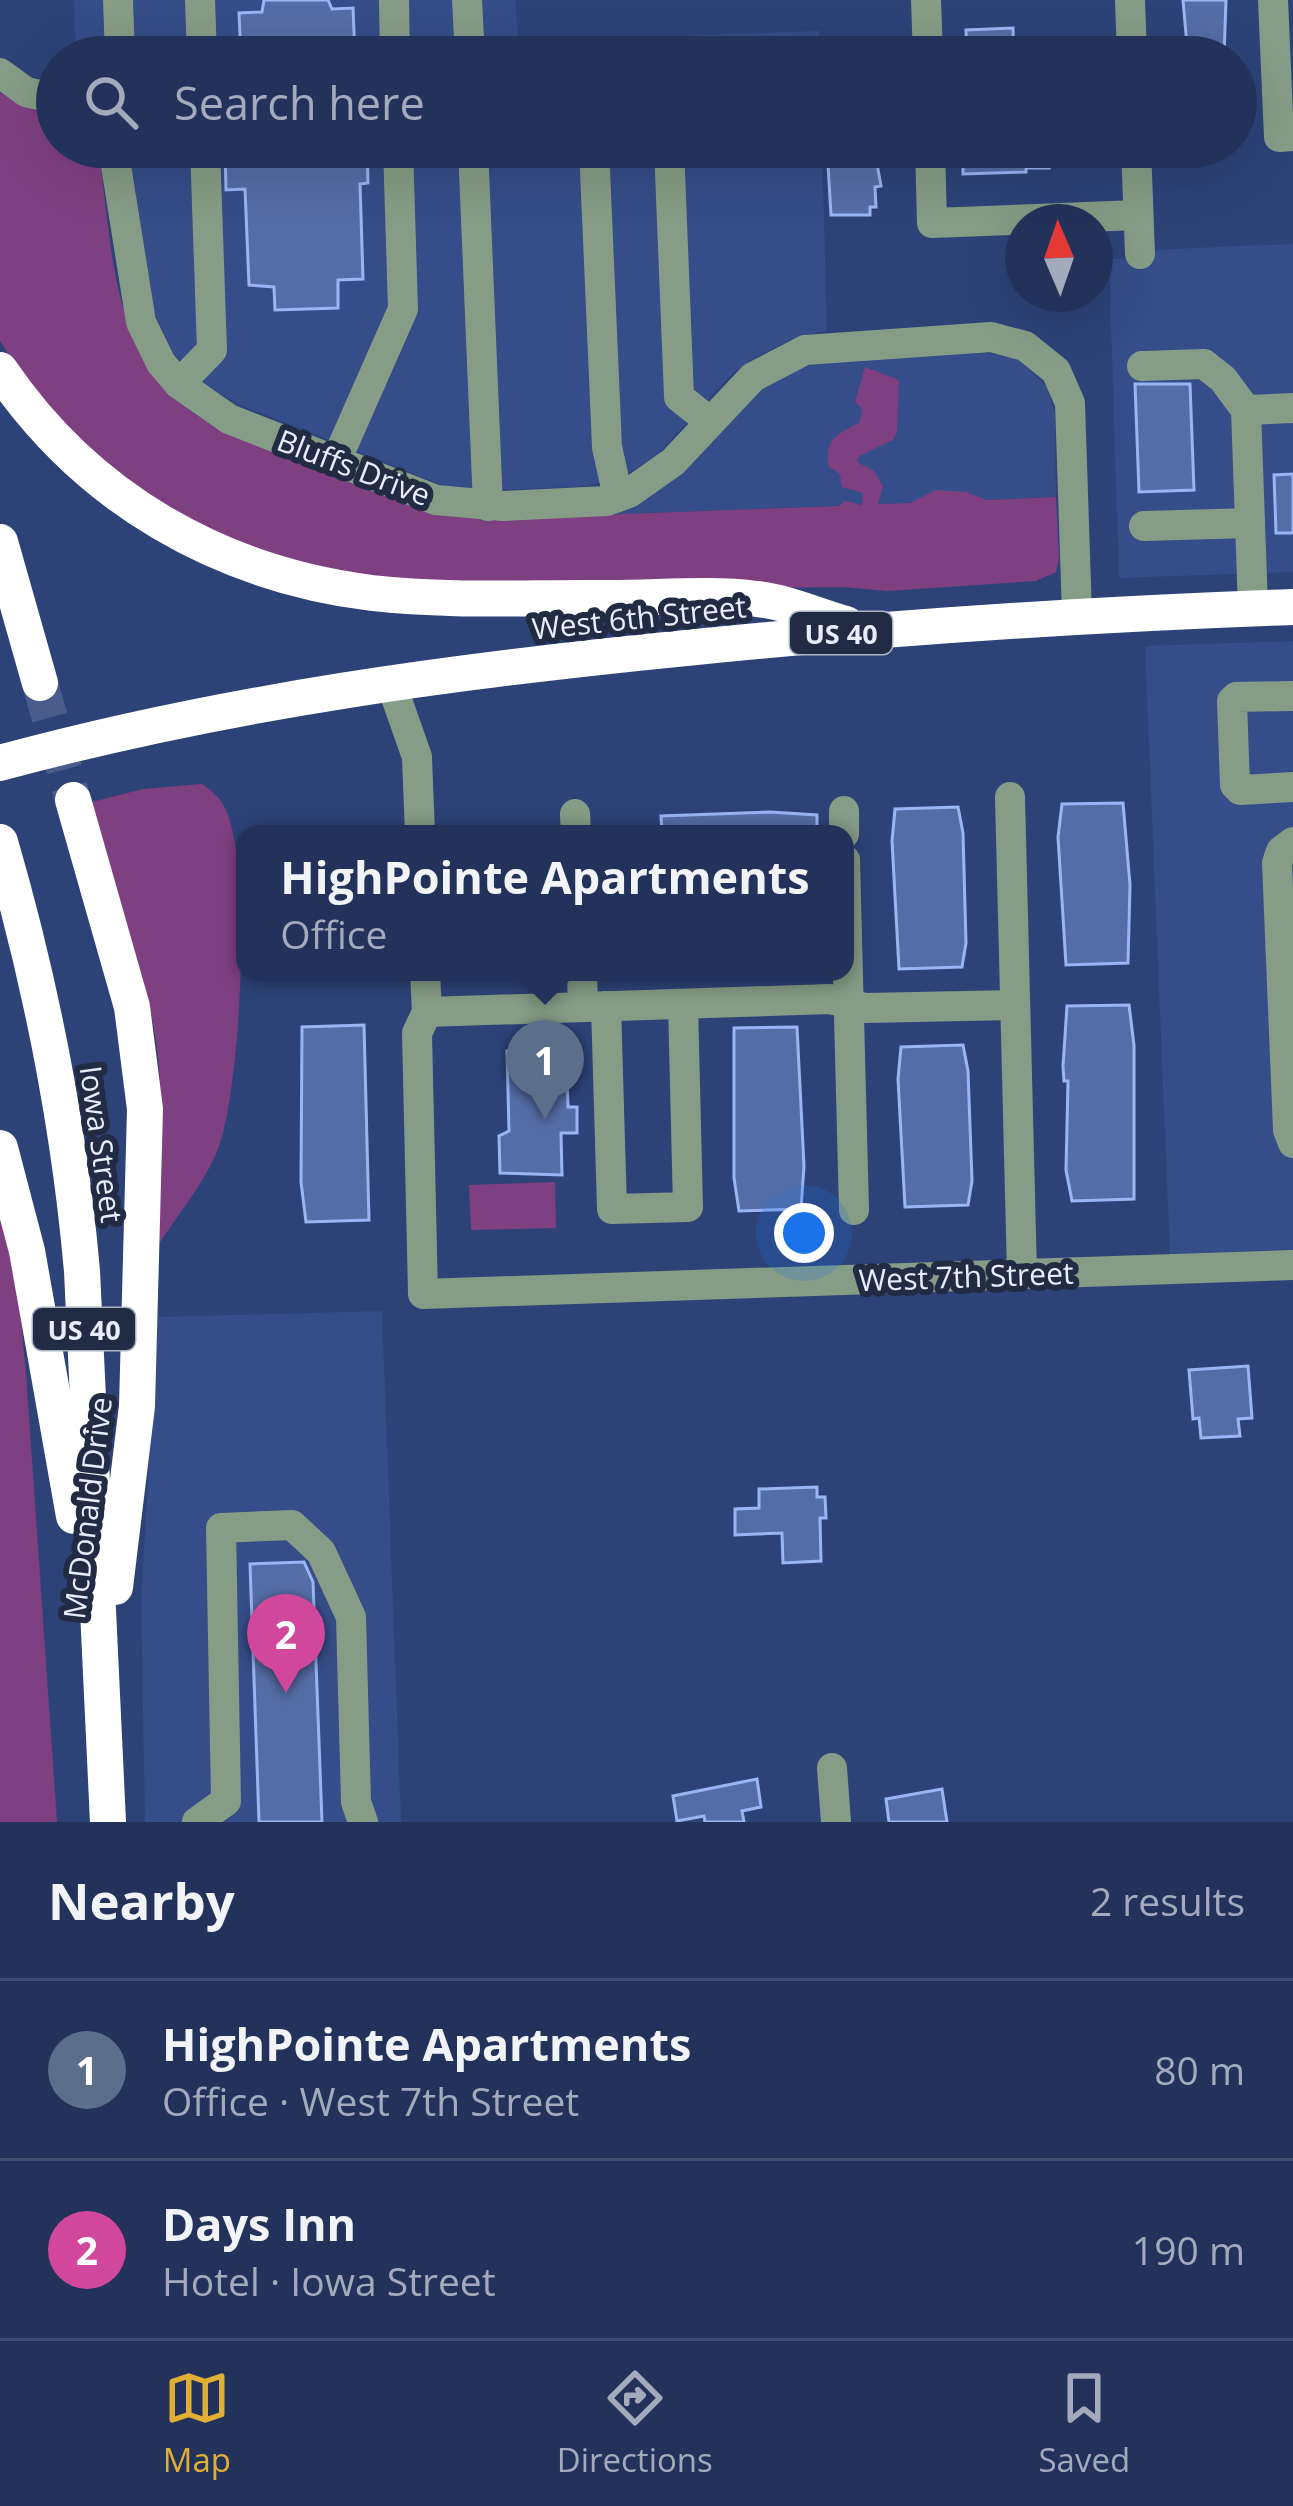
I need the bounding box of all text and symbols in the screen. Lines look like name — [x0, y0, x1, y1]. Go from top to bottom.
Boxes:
search box — [36, 36, 1257, 168]
icon: search — [78, 69, 144, 135]
text: Search here — [174, 72, 425, 133]
north arrow — [1005, 204, 1113, 312]
street label: Bluffs Drive — [271, 419, 437, 515]
street label: West 6th Street — [530, 585, 748, 649]
road number: US 40 — [790, 612, 892, 654]
popup — [236, 825, 854, 981]
text: HighPointe Apartments — [280, 846, 810, 907]
text: Office — [280, 907, 387, 960]
pin: 1 — [506, 1020, 584, 1119]
street label: Iowa Street — [71, 1063, 133, 1225]
your location — [774, 1203, 834, 1263]
street label: West 7th Street — [858, 1252, 1074, 1300]
road number: US 40 — [33, 1308, 135, 1350]
street label: McDonald Drive — [53, 1395, 121, 1621]
pin: 2 — [247, 1594, 325, 1693]
text: Nearby — [48, 1865, 235, 1935]
text: 2 results — [1090, 1874, 1245, 1927]
text: HighPointe Apartments — [162, 2013, 691, 2074]
text: 1 — [76, 2043, 98, 2096]
text: 80 m — [1154, 2043, 1245, 2096]
text: Office · West 7th Street — [162, 2074, 579, 2127]
text: Days Inn — [162, 2193, 356, 2254]
text: 2 — [76, 2223, 98, 2276]
text: 190 m — [1132, 2223, 1245, 2276]
text: Hotel · Iowa Street — [162, 2254, 496, 2307]
tab: Map — [163, 2365, 231, 2482]
tab: Directions — [557, 2365, 713, 2482]
tab: Saved — [1038, 2365, 1130, 2482]

